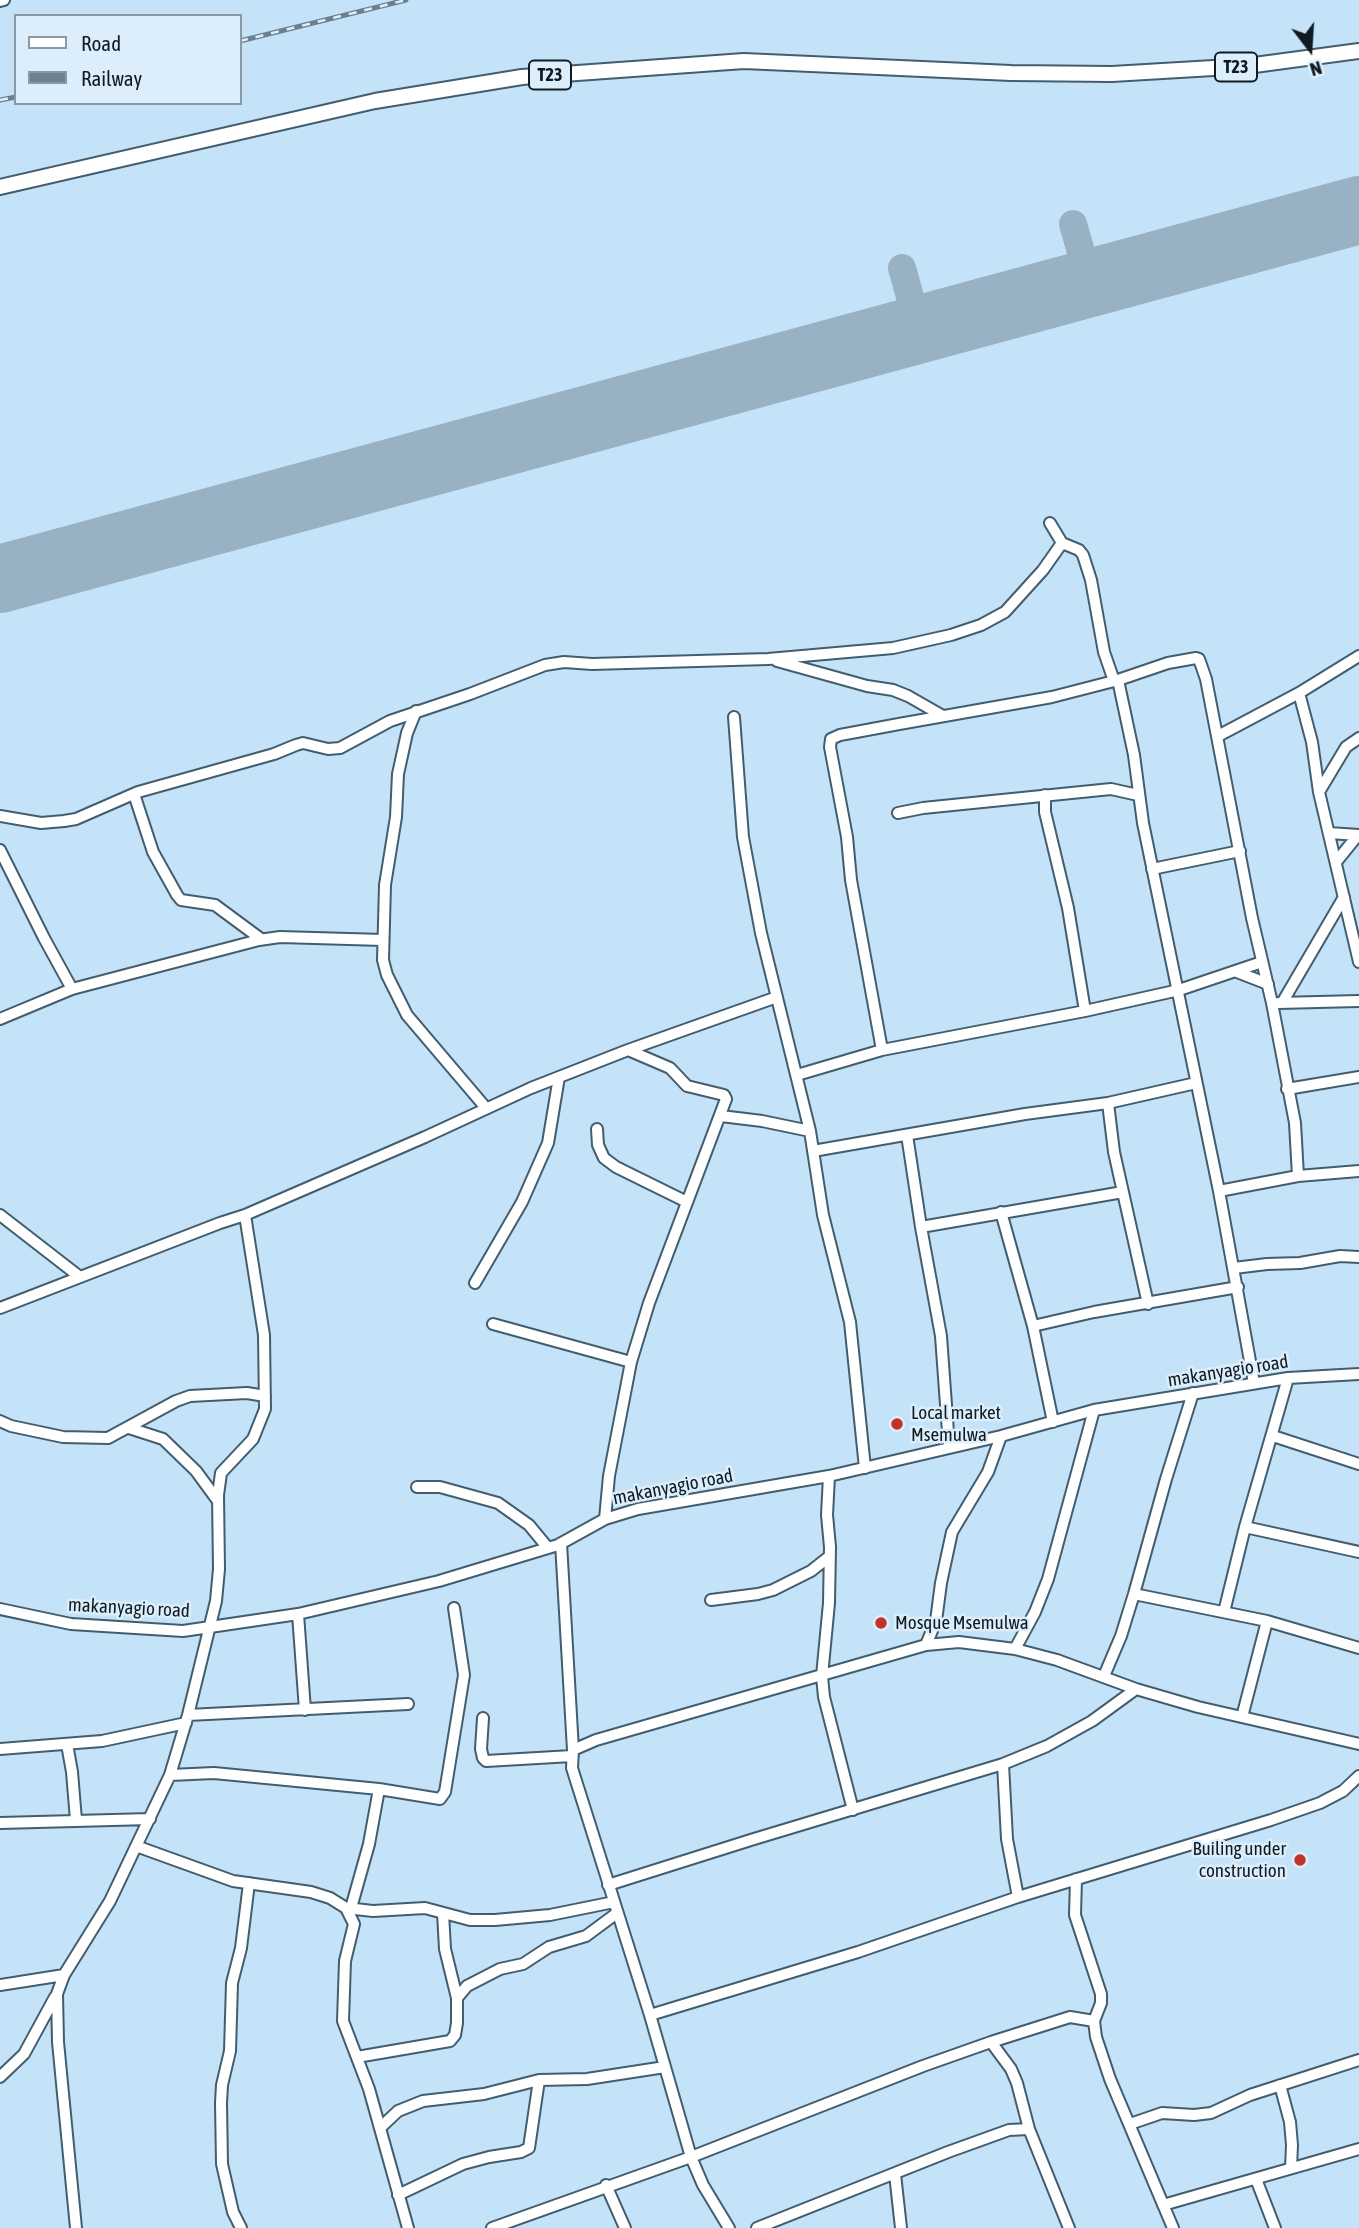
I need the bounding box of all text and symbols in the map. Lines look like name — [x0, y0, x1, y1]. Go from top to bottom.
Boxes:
legend — [14, 14, 242, 105]
north arrow — [1275, 14, 1345, 84]
text: Road — [81, 31, 121, 55]
road number: T23 — [1215, 52, 1257, 82]
text: N — [1308, 57, 1325, 81]
road number: T23 — [529, 60, 571, 90]
text: Railway — [81, 66, 142, 90]
street label: makanyagio road — [1166, 1350, 1290, 1392]
place label: Local market Msemulwa — [911, 1402, 1001, 1446]
marker: Local market Msemulwa — [889, 1416, 905, 1432]
street label: makanyagio road — [611, 1464, 735, 1510]
street label: makanyagio road — [68, 1593, 190, 1623]
place label: Mosque Msemulwa — [895, 1612, 1029, 1634]
marker: Mosque Msemulwa — [873, 1615, 889, 1631]
place label: Builing under construction — [1192, 1838, 1286, 1882]
marker: Builing under construction — [1292, 1852, 1308, 1868]

